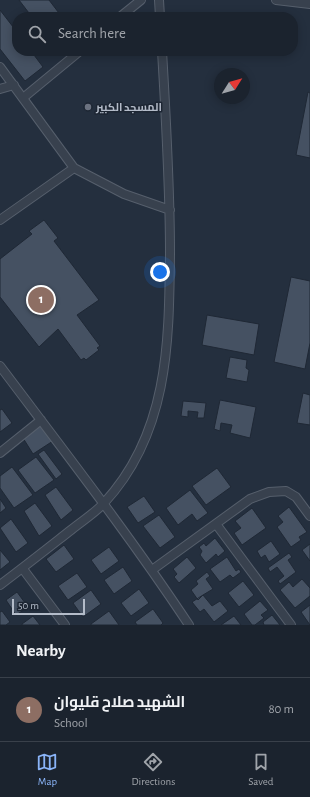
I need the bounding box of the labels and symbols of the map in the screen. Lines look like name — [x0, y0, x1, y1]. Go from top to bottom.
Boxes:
north arrow — [214, 68, 250, 104]
marker: المسجد الكبير — [83, 102, 93, 112]
place label: المسجد الكبير — [95, 102, 162, 114]
your location — [150, 262, 170, 282]
pin: 1 — [28, 285, 54, 315]
scale bar — [12, 597, 85, 616]

